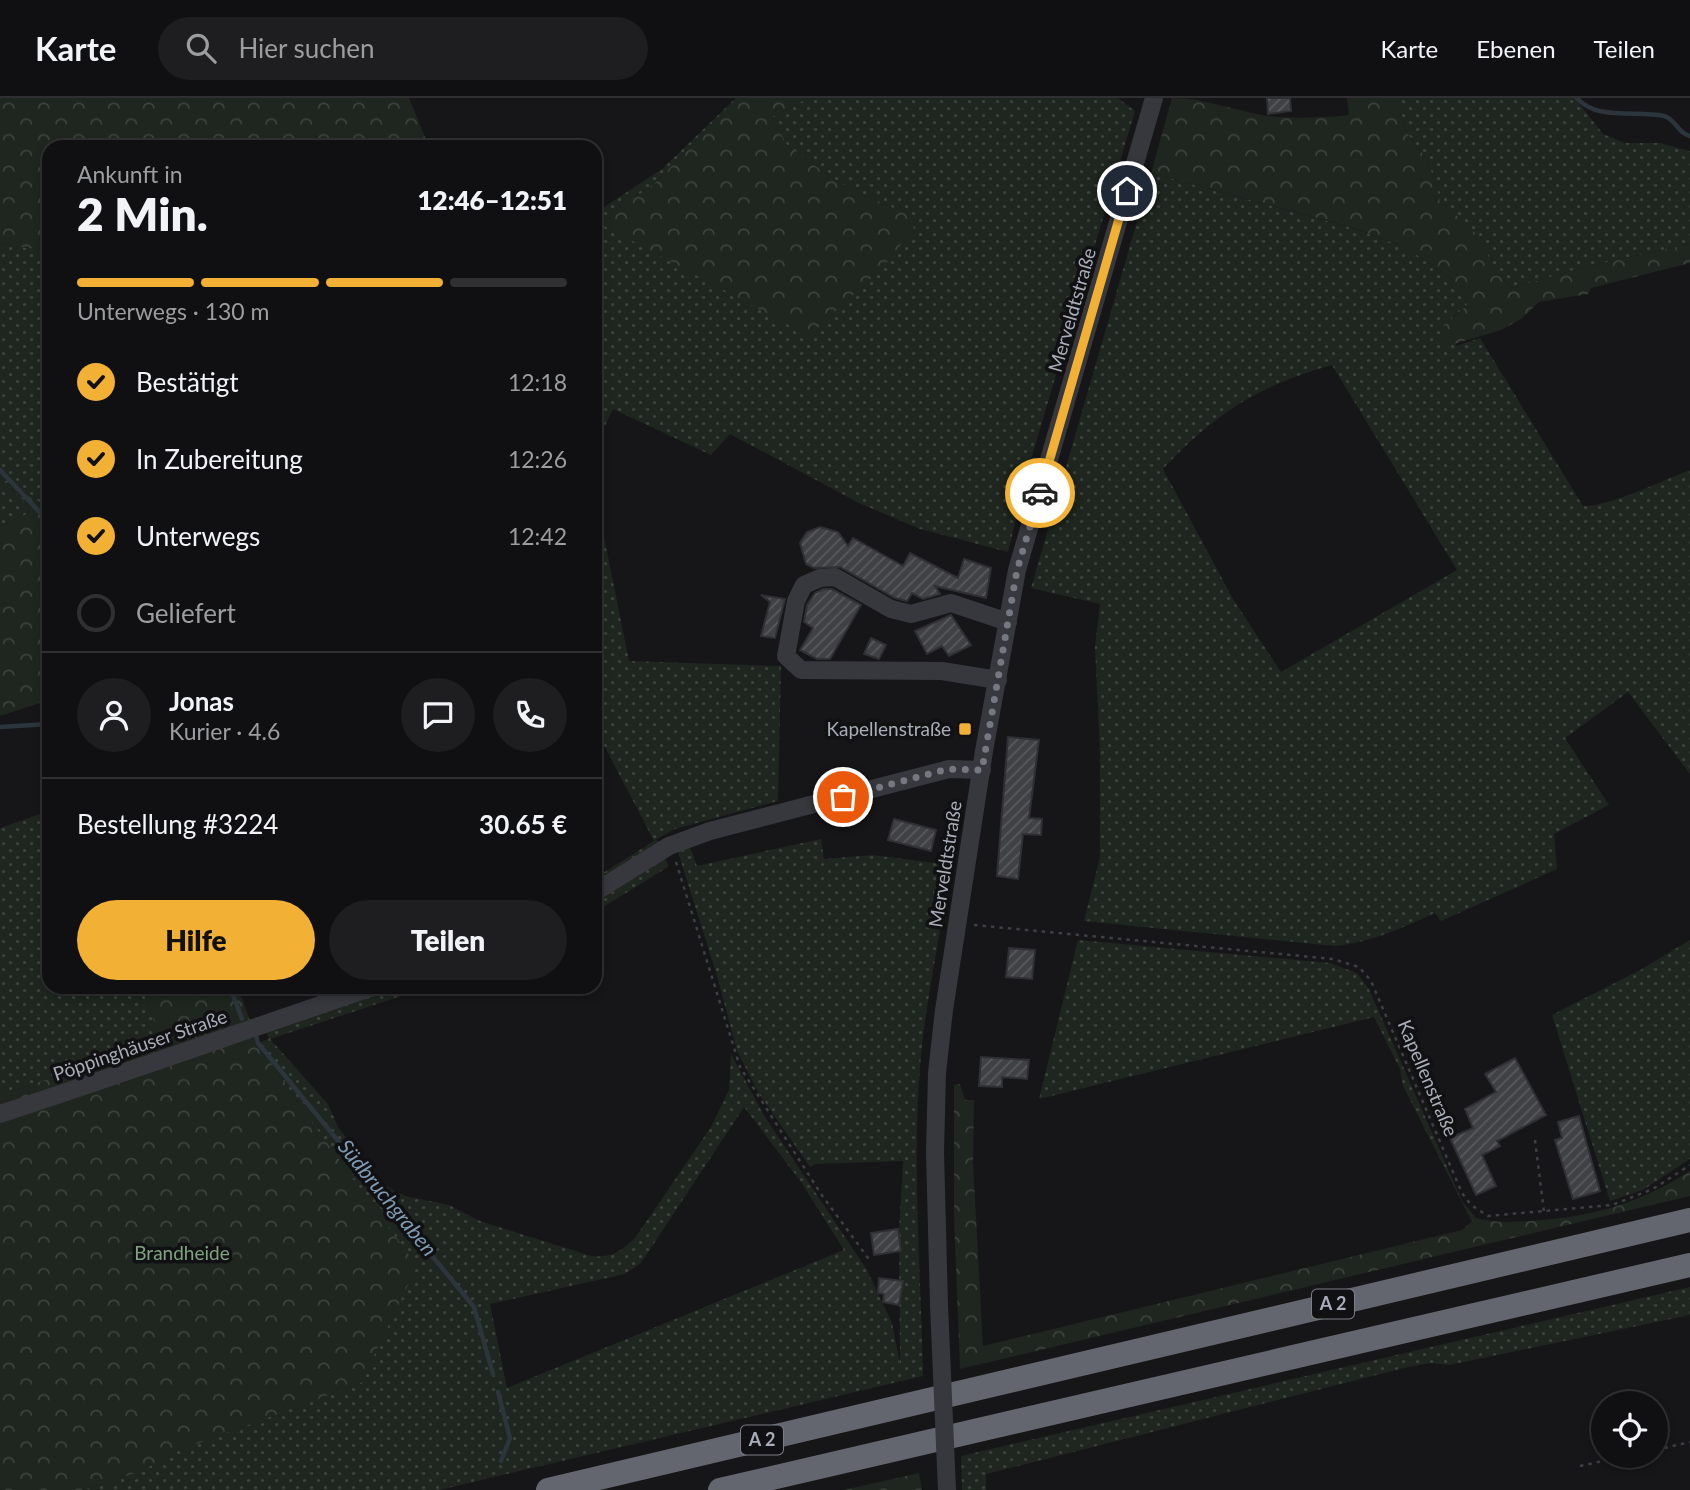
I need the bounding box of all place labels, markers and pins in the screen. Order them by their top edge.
pin [1097,161,1157,221]
place label: Kapellenstraße [826,717,951,740]
marker: Kapellenstraße [957,721,973,737]
pin [813,767,873,827]

